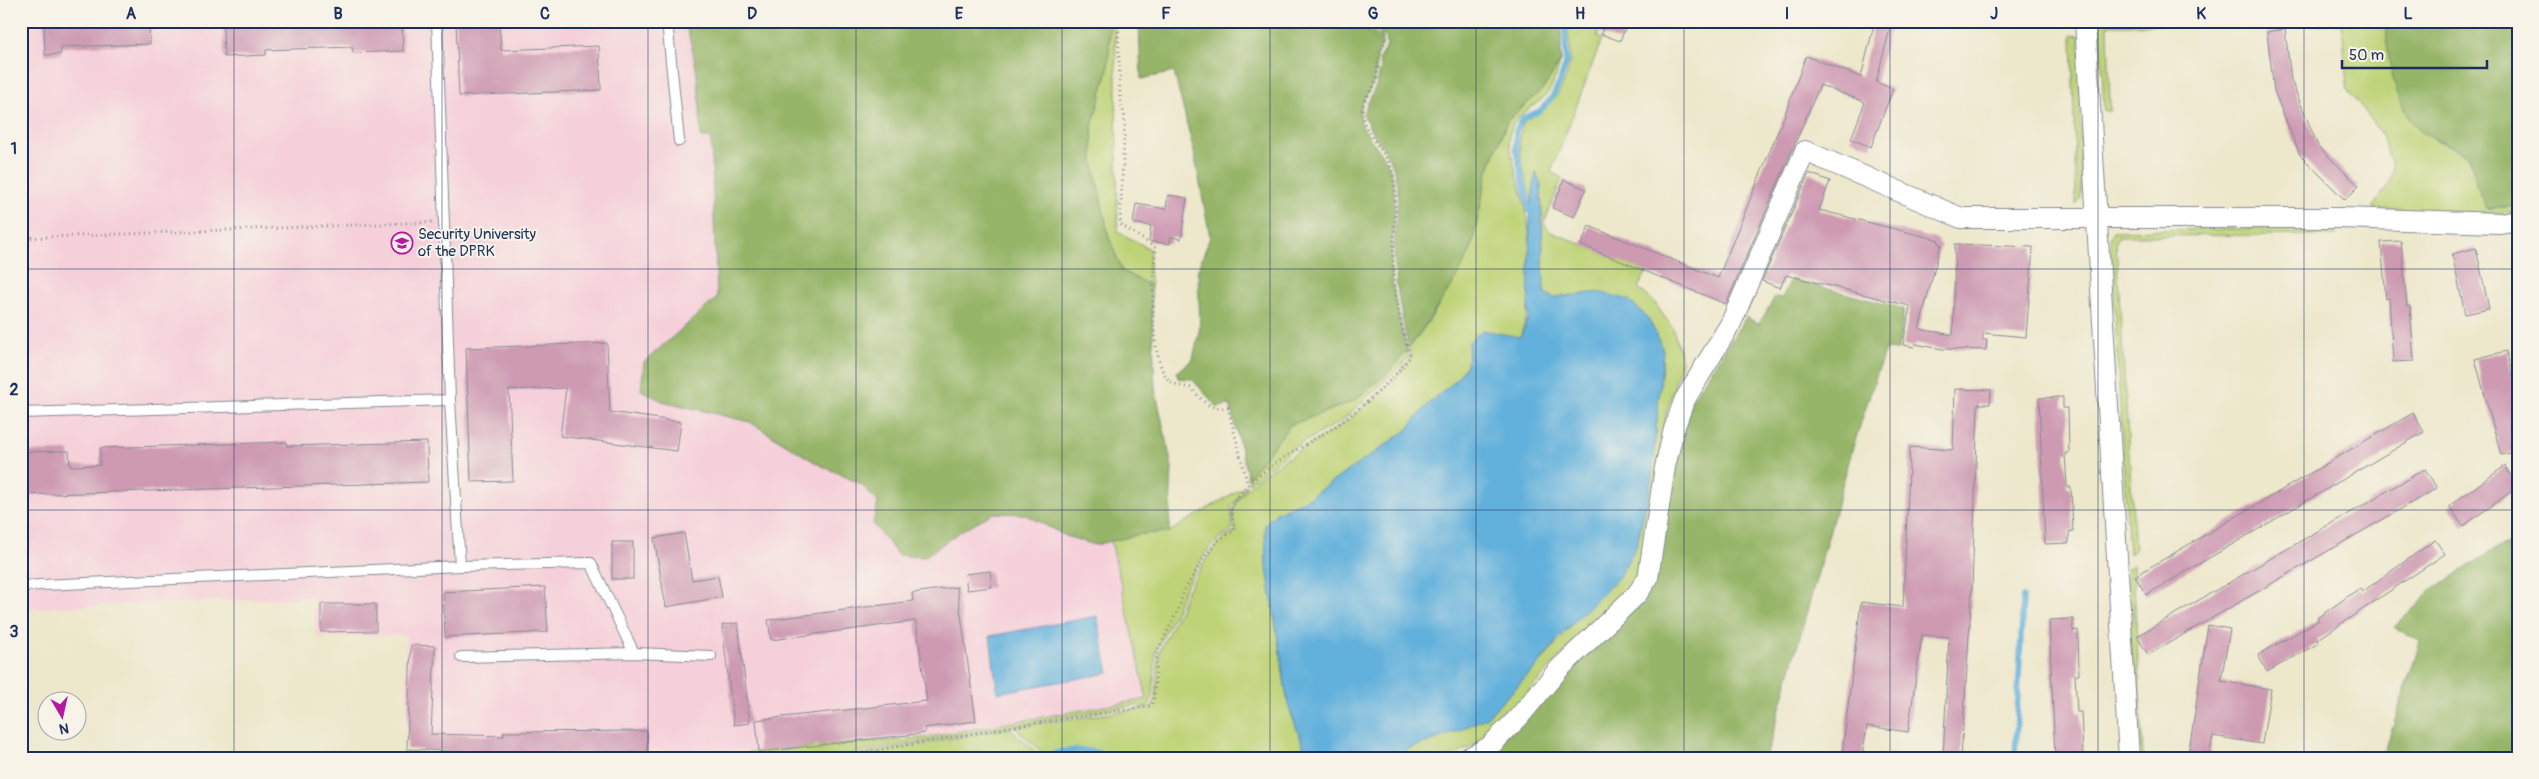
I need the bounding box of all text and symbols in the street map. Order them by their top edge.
text: A [126,4,137,24]
text: B [333,4,343,24]
text: C [540,4,550,24]
text: D [747,4,757,24]
text: E [955,4,964,24]
text: F [1161,4,1171,24]
text: G [1368,4,1379,24]
text: H [1575,4,1585,24]
text: I [1785,4,1789,24]
text: J [1990,4,1998,24]
text: K [2196,4,2206,24]
text: L [2403,4,2413,24]
scale bar [2342,38,2486,70]
text: 50 m [2349,46,2384,65]
text: 1 [11,139,17,159]
place label: Security University of the DPRK [418,225,536,261]
school or university icon: Security University of the DPRK [390,231,414,255]
text: 2 [10,380,19,400]
text: 3 [10,622,19,642]
north arrow [38,692,88,742]
text: N [58,719,70,737]

